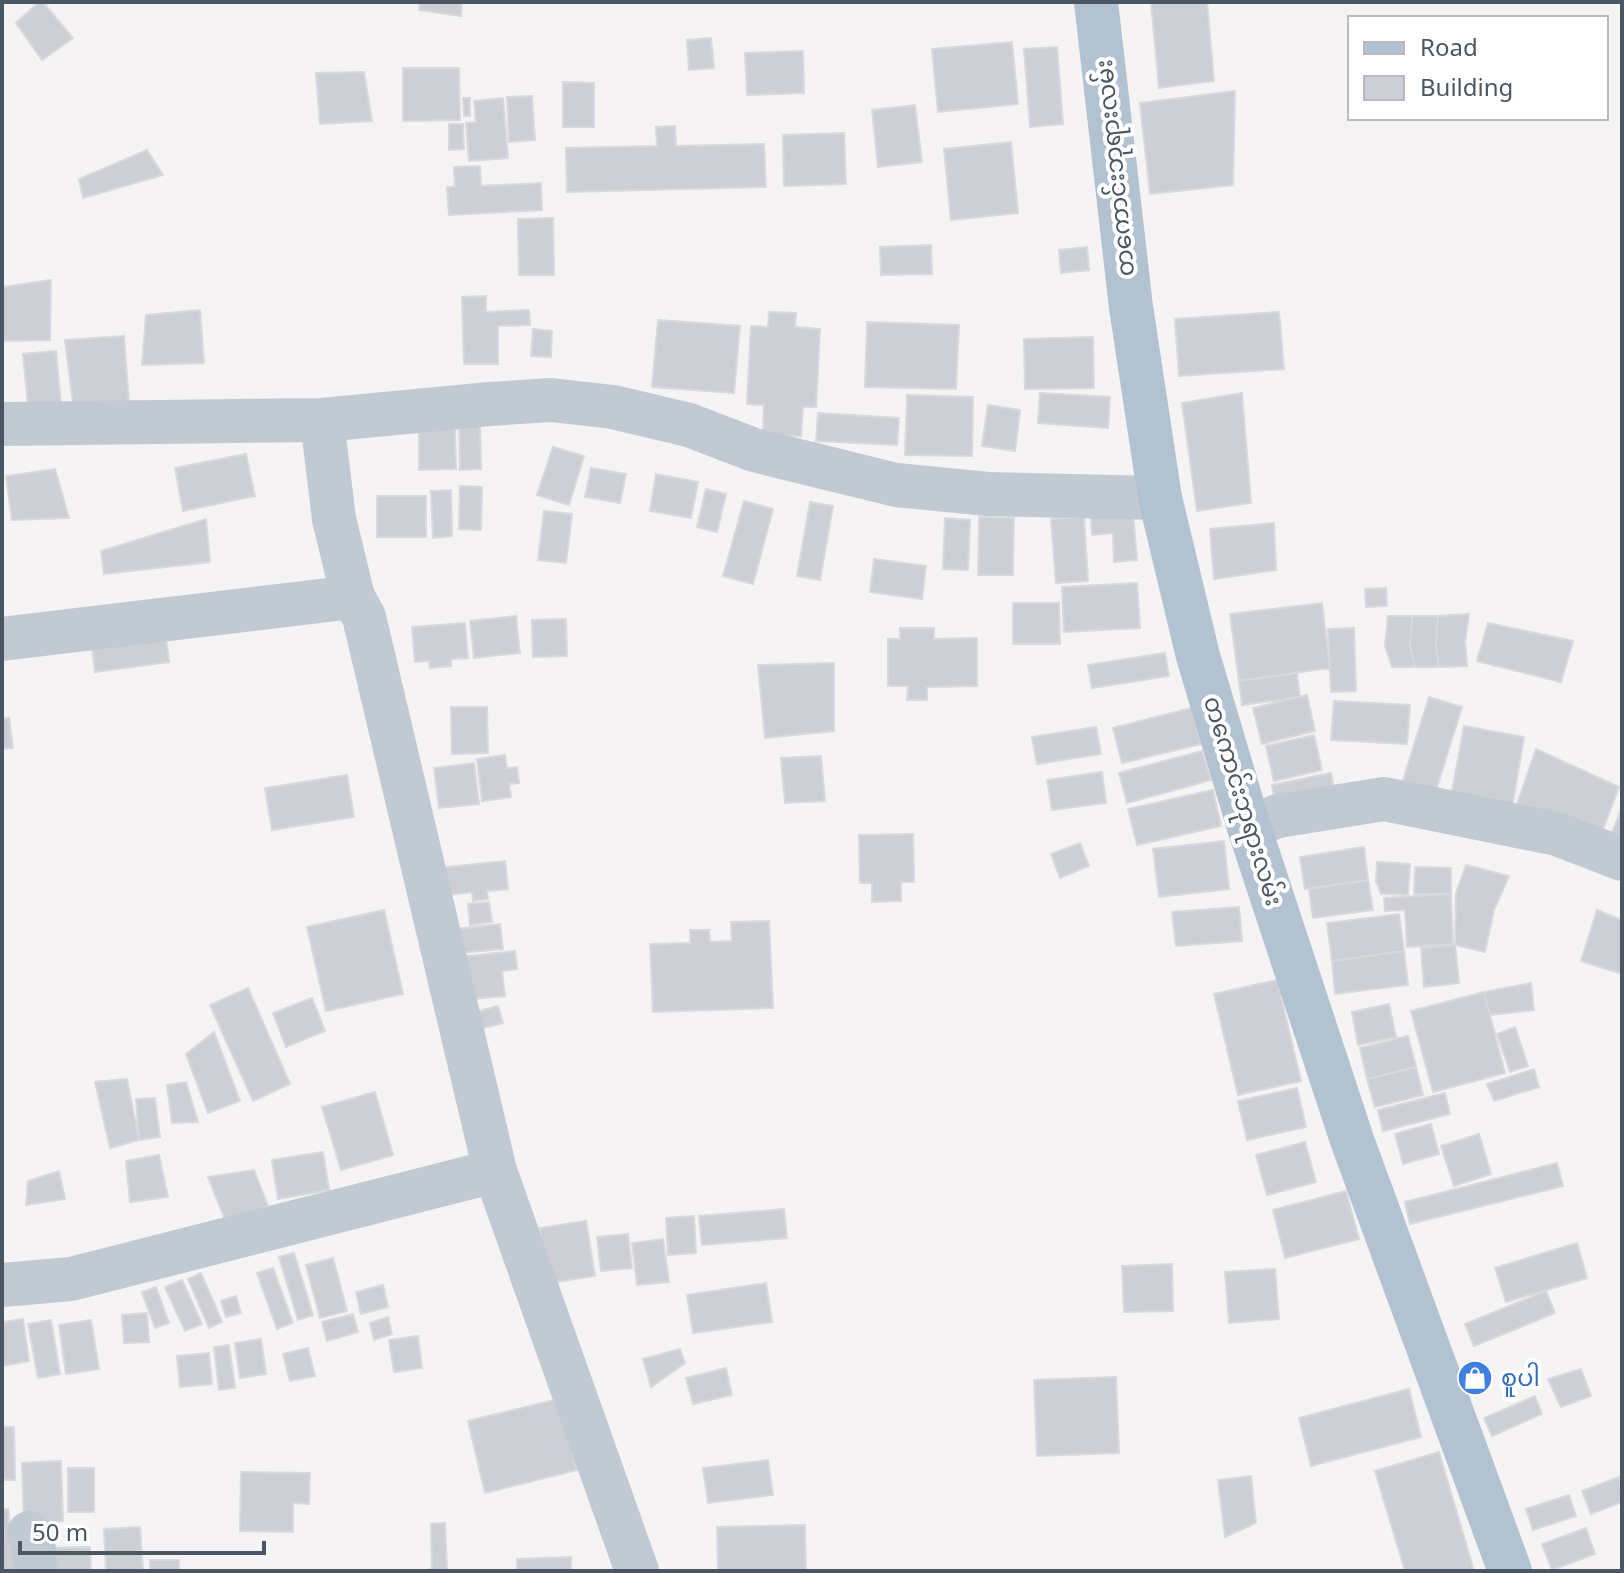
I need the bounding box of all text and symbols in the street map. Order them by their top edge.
legend [1348,16,1608,120]
text: Road [1420,30,1478,63]
street label: တကောင်းဘုရားလမ်း [1086,58,1145,278]
text: Building [1420,70,1513,103]
street label: တကောင်းဘုရားလမ်း [1193,692,1292,911]
shop icon: စူပါ [1456,1359,1494,1397]
place label: စူပါ [1501,1360,1540,1397]
scale bar [20,1505,264,1555]
text: 50 m [32,1515,88,1548]

